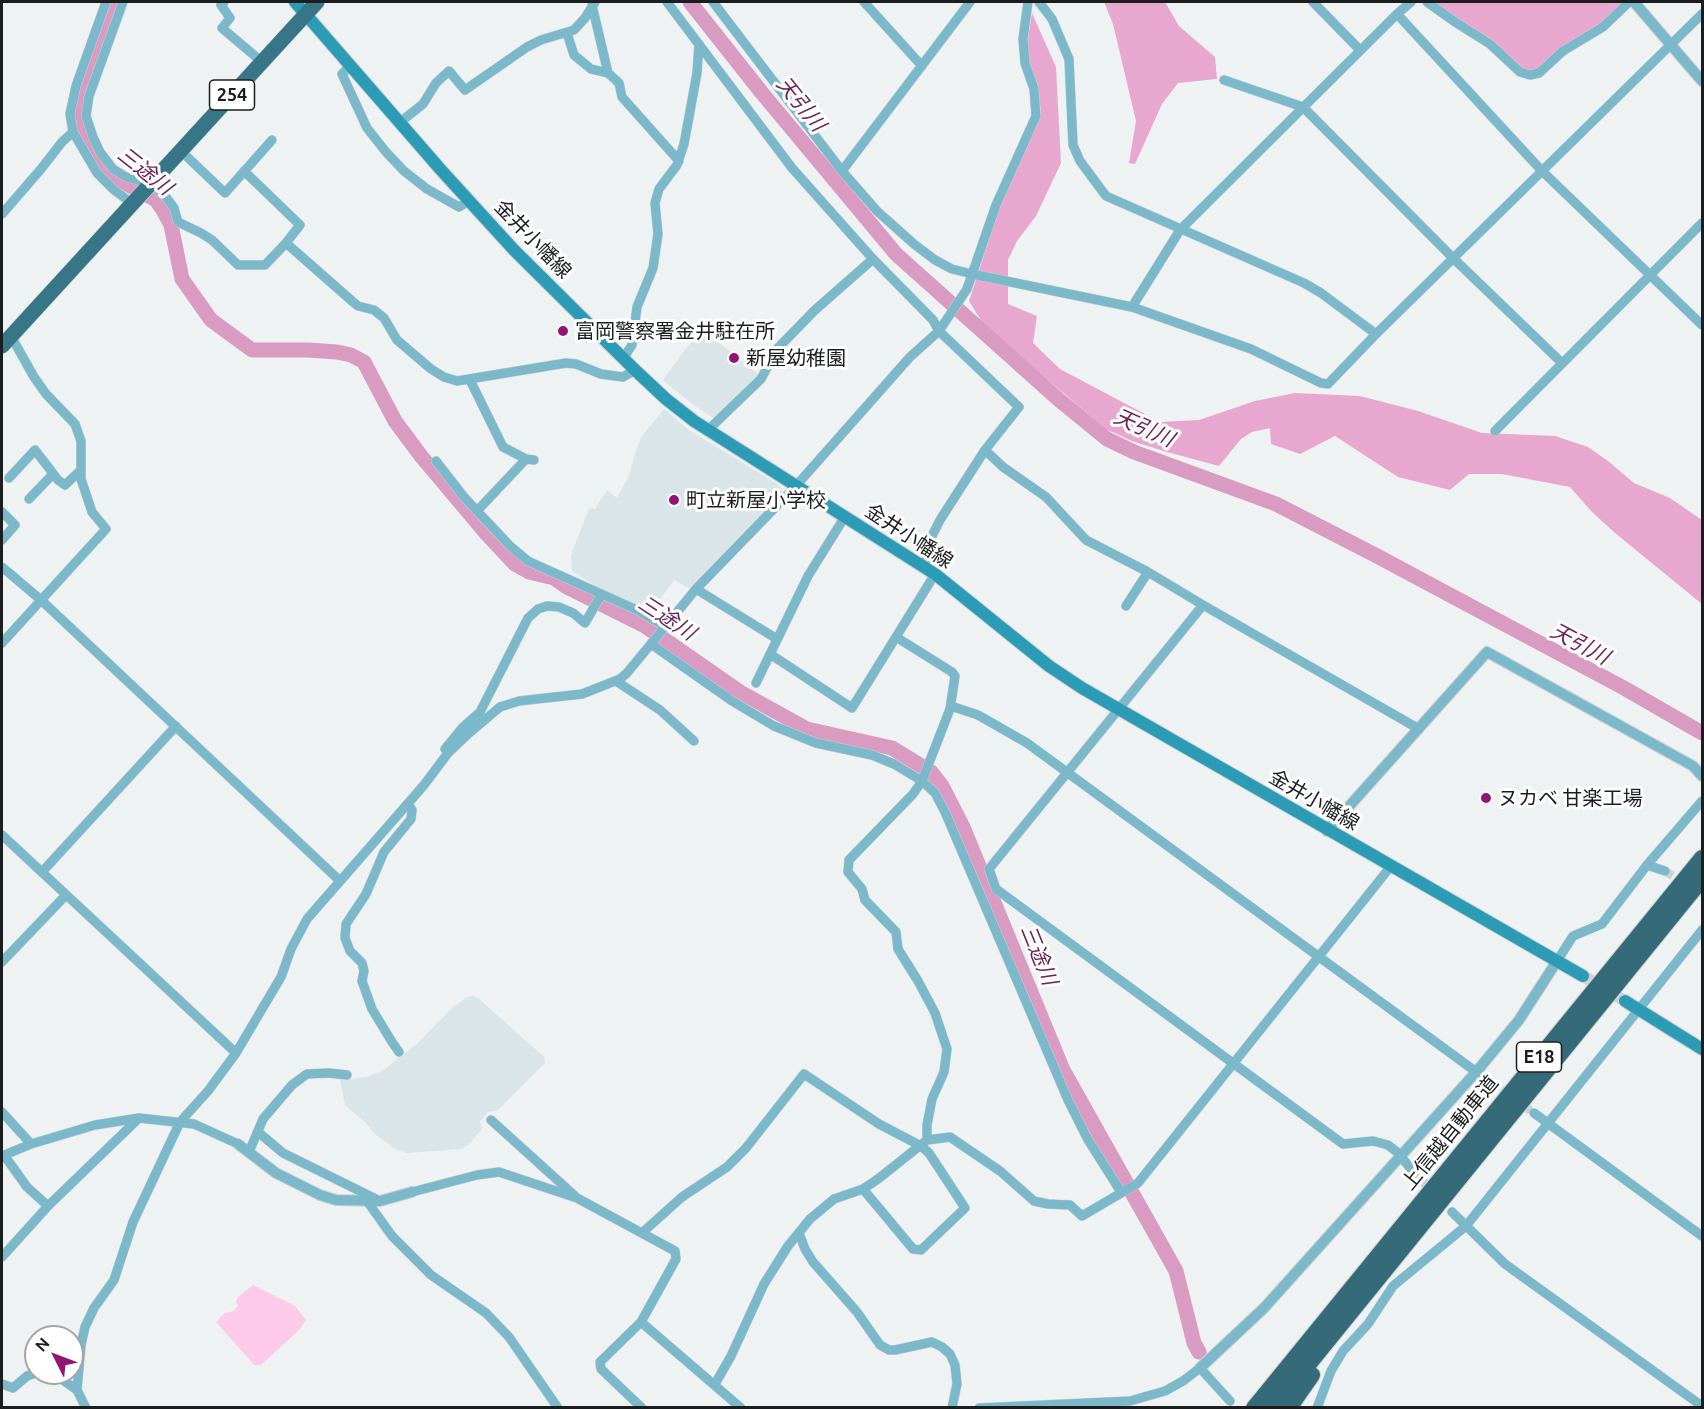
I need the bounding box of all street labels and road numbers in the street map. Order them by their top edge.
road number: 254 [210,80,254,110]
street label: 金井小幡線 [490,195,576,283]
street label: 金井小幡線 [861,499,957,573]
street label: 金井小幡線 [1265,765,1363,835]
road number: E18 [1516,1042,1562,1072]
street label: 上信越自動車道 [1397,1071,1503,1195]

